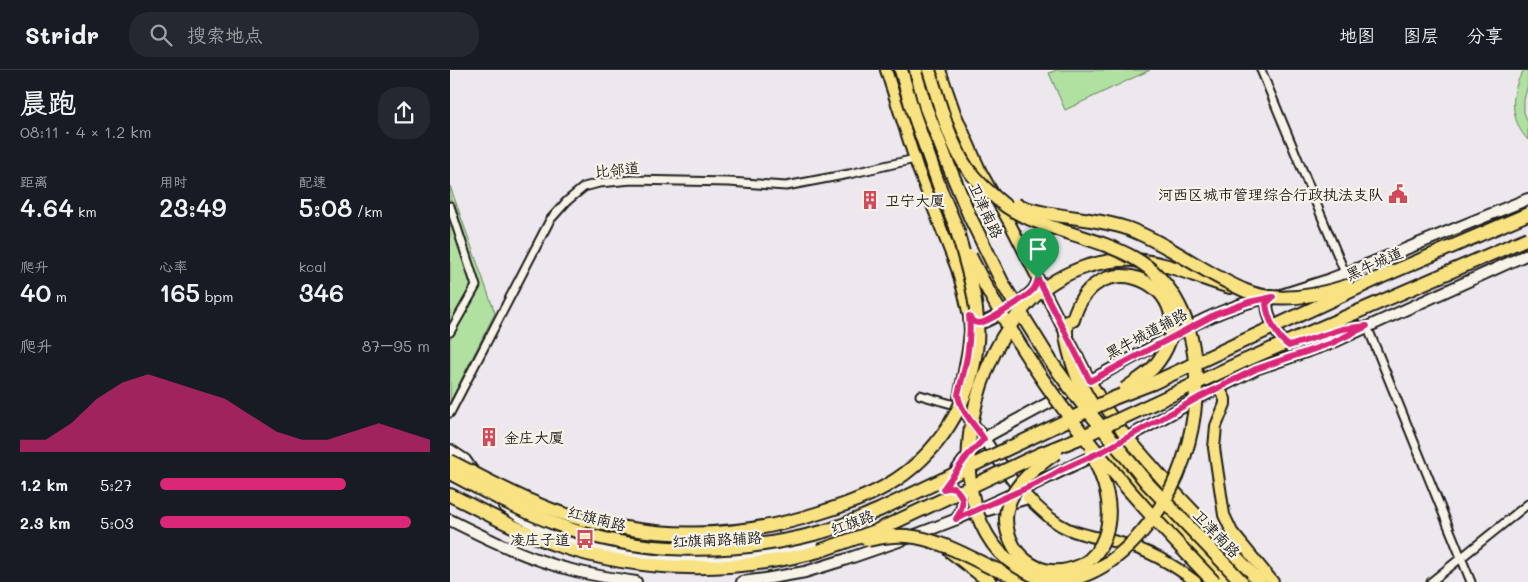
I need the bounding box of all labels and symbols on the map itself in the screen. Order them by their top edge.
street label: 比邻道 [594,157,640,181]
street label: 卫津南路 [964,179,1008,241]
public building icon: 河西区城市管理综合行政执法支队 [1387,183,1409,205]
place label: 河西区城市管理综合行政执法支队 [1158,184,1383,204]
building icon: 卫宁大厦 [859,189,881,211]
place label: 卫宁大厦 [885,190,945,210]
pin [1017,228,1059,279]
street label: 黑牛城道 [1343,242,1405,284]
street label: 黑牛城道辅路 [1102,303,1190,363]
building icon: 金庄大厦 [478,426,500,448]
place label: 金庄大厦 [504,427,564,447]
street label: 红旗南路 [565,501,629,535]
street label: 卫津南路 [1189,504,1245,562]
street label: 红旗路 [827,505,877,539]
street label: 红旗南路辅路 [672,527,762,551]
bus stop icon: 凌庄子道 [574,528,596,550]
place label: 凌庄子道 [510,529,570,549]

